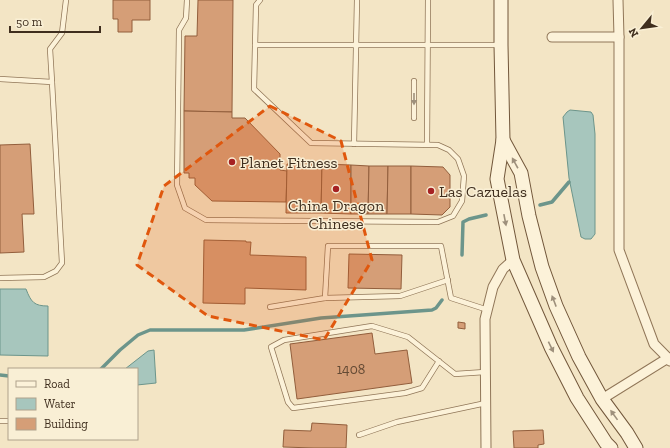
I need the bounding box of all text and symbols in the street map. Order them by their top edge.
scale bar [10,8,100,34]
north arrow [622,8,662,48]
text: 50 m [16,15,43,29]
text: N [626,25,641,39]
one-way arrow [411,93,417,106]
place label: Planet Fitness [240,153,337,172]
marker: Planet Fitness [227,157,237,167]
one-way arrow [512,157,519,169]
place label: Las Cazuelas [439,182,527,201]
marker: China Dragon Chinese [331,184,341,194]
marker: Las Cazuelas [426,186,436,196]
place label: China Dragon Chinese [288,196,385,233]
one-way arrow [503,213,509,226]
one-way arrow [551,294,557,306]
one-way arrow [548,341,554,353]
house number: 1408 [337,361,365,378]
legend [8,368,138,440]
text: Road [44,377,70,391]
text: Water [44,397,76,411]
one-way arrow [610,410,619,421]
text: Building [44,417,88,431]

